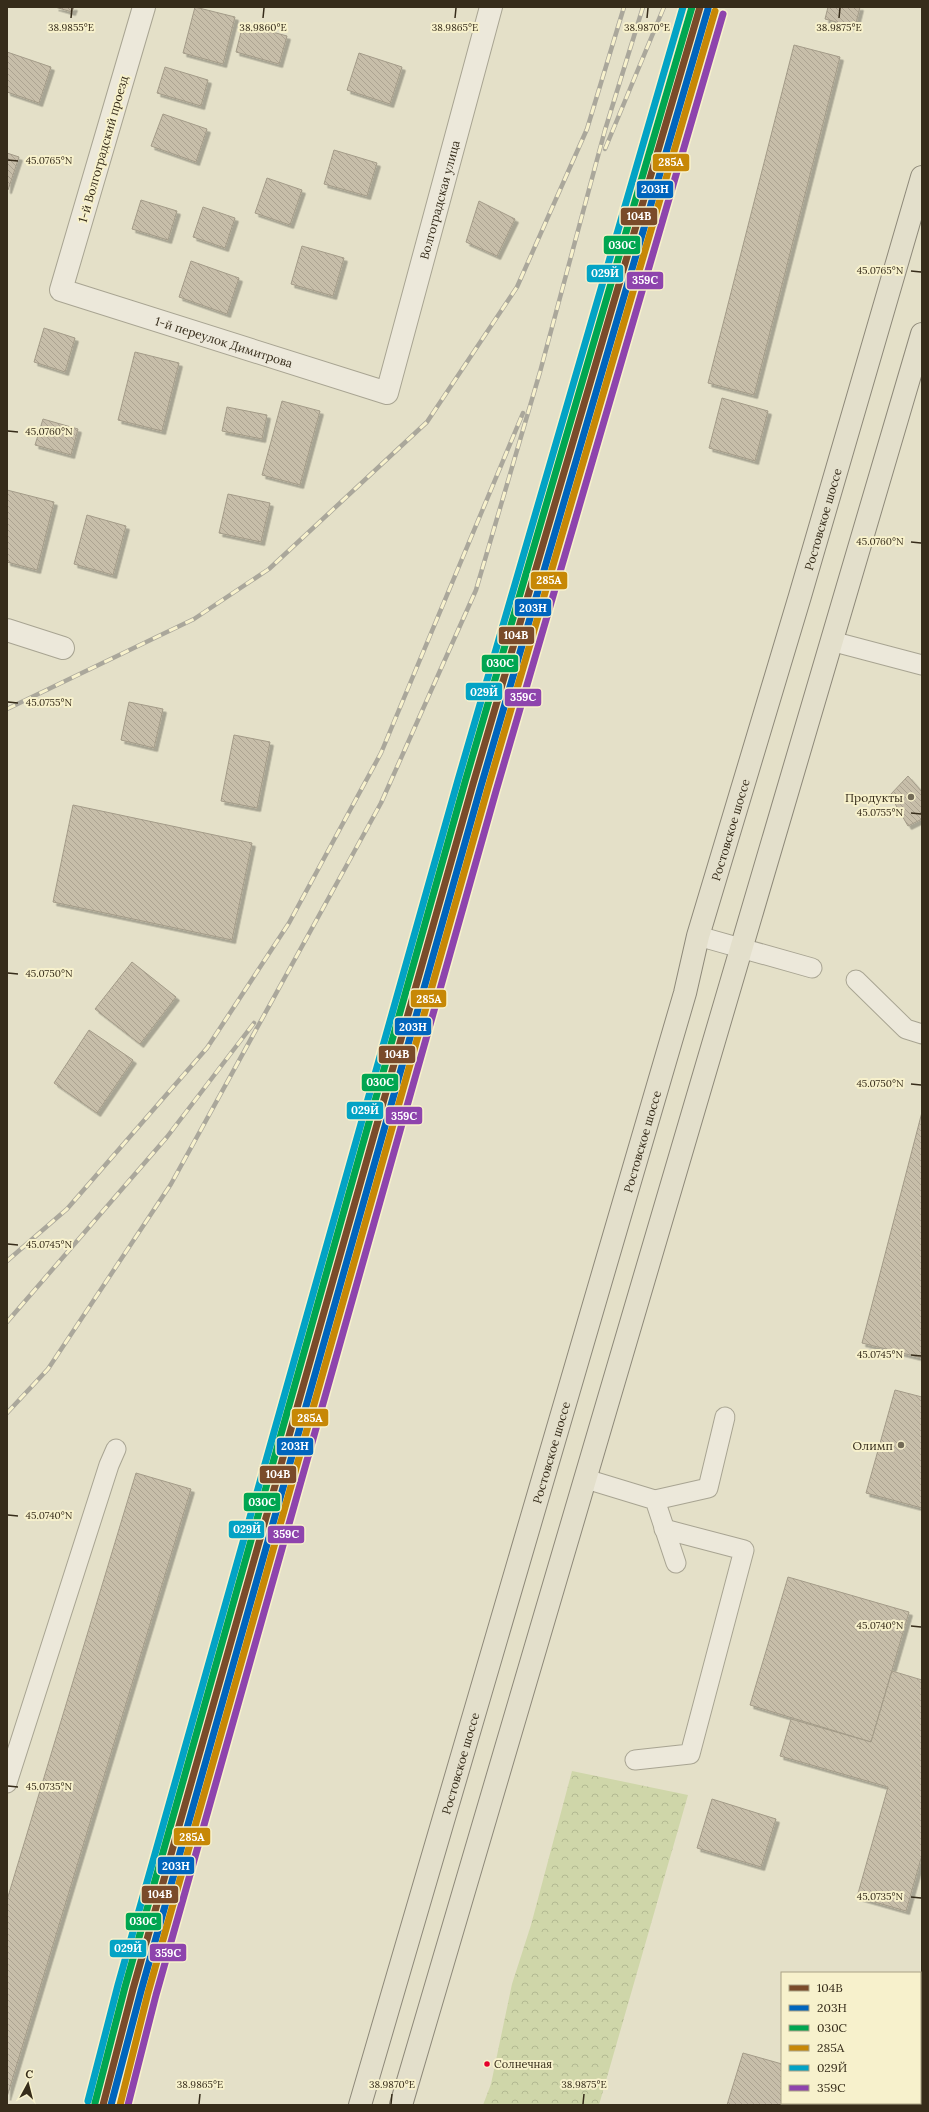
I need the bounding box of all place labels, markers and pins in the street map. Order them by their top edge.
place label: Продукты [845,790,903,805]
marker: Продукты [906,792,916,802]
place label: Олимп [853,1438,893,1453]
marker: Олимп [896,1440,906,1450]
place label: Солнечная [494,2057,552,2071]
marker: Солнечная [482,2059,492,2069]

